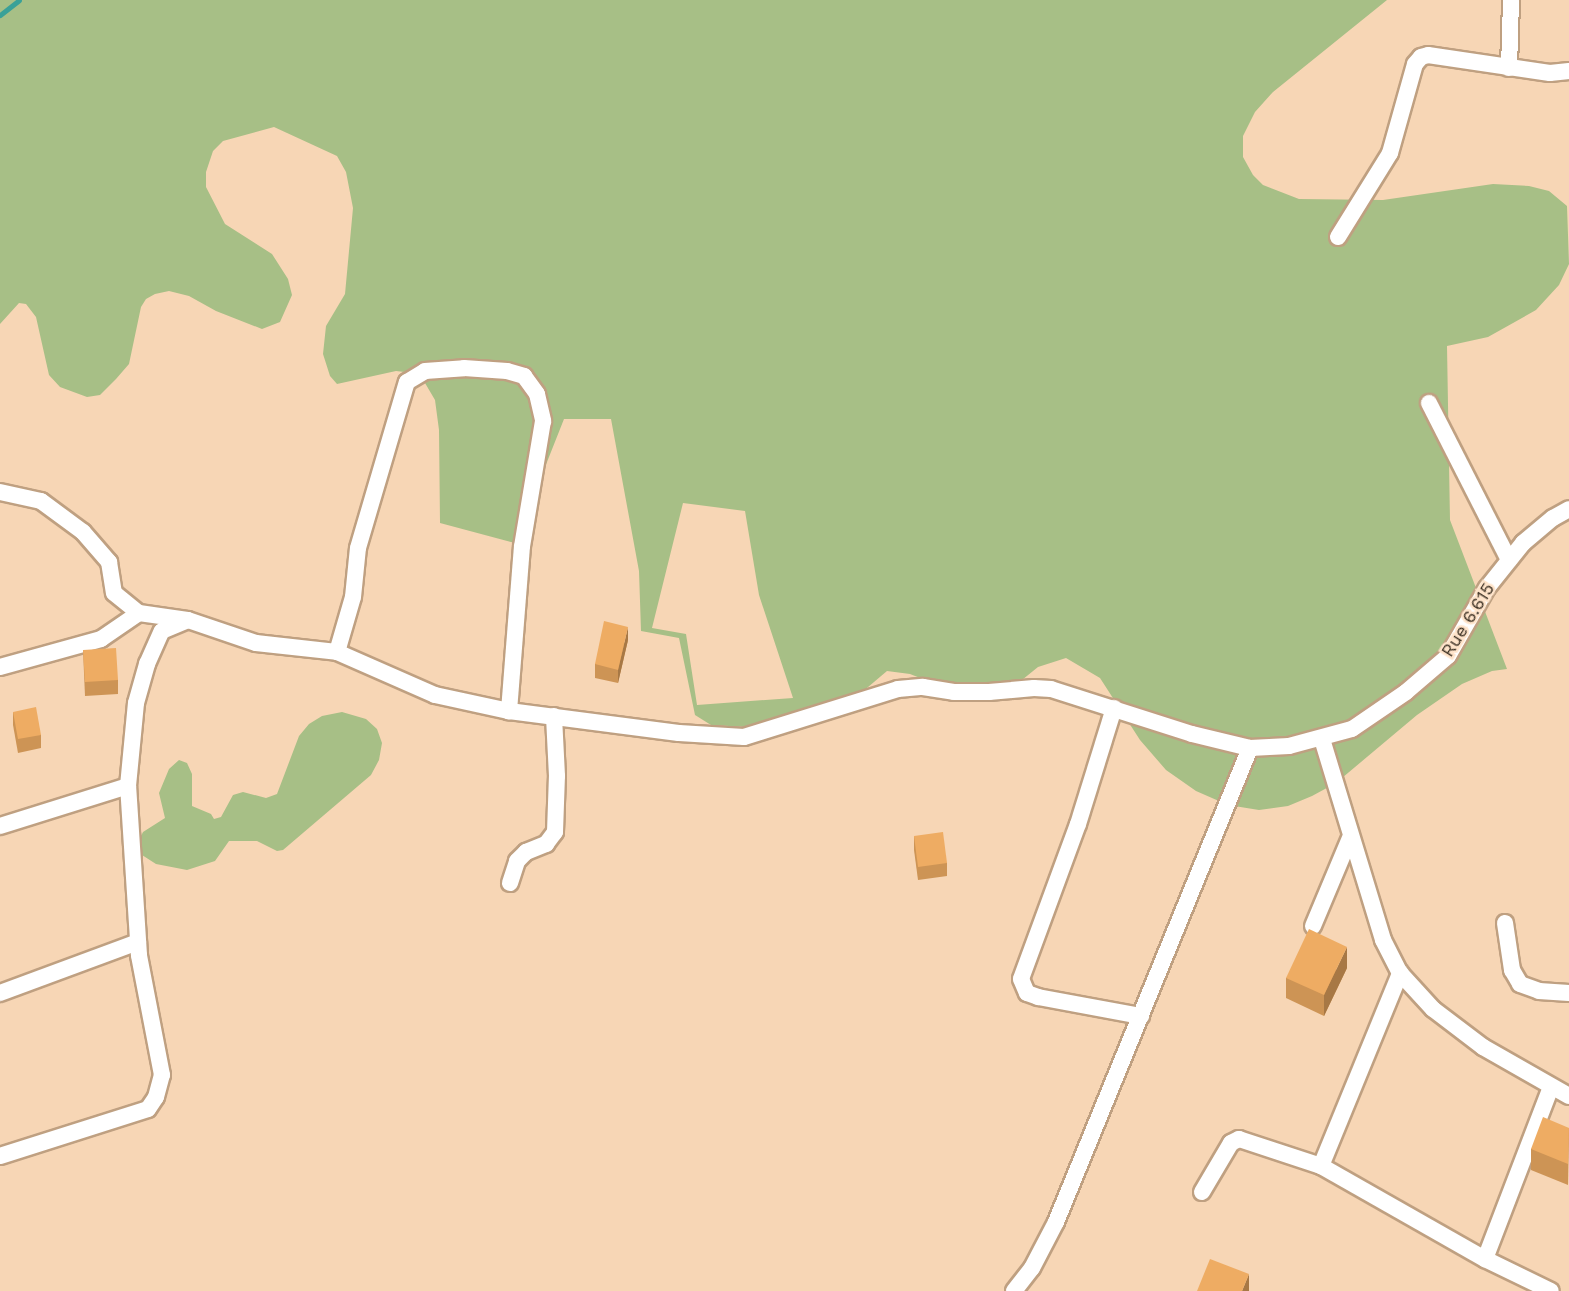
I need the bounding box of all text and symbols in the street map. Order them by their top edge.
street label: Rue 6.615 [1437,579,1499,661]

